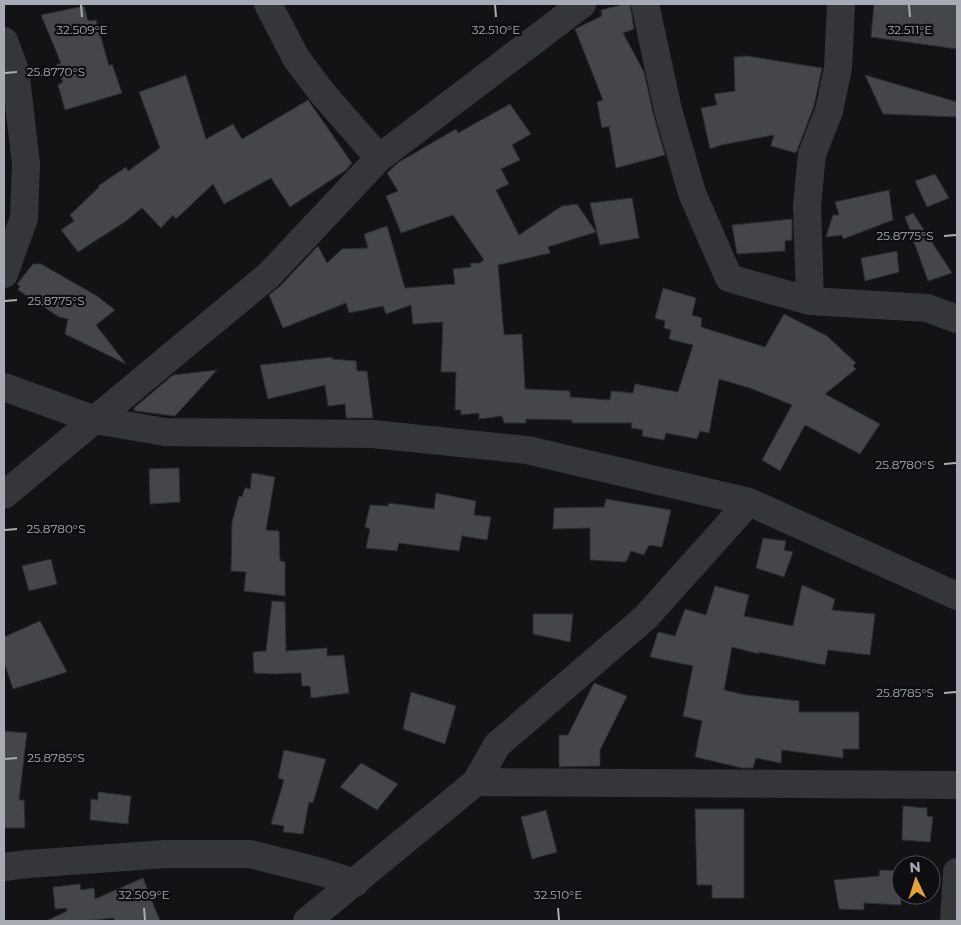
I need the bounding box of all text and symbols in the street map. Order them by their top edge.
text: 32.509°E [56,22,108,37]
text: 32.510°E [472,22,520,37]
text: 32.511°E [888,22,932,37]
text: 25.8770°S [27,64,85,79]
text: 25.8775°S [876,228,934,243]
text: 25.8775°S [27,293,85,308]
text: 25.8780°S [875,457,935,472]
text: 25.8780°S [26,521,86,536]
text: 25.8785°S [876,685,934,700]
text: 25.8785°S [27,750,85,765]
north arrow [891,855,941,905]
text: N [909,858,921,876]
text: 32.509°E [118,887,170,902]
text: 32.510°E [534,887,582,902]

